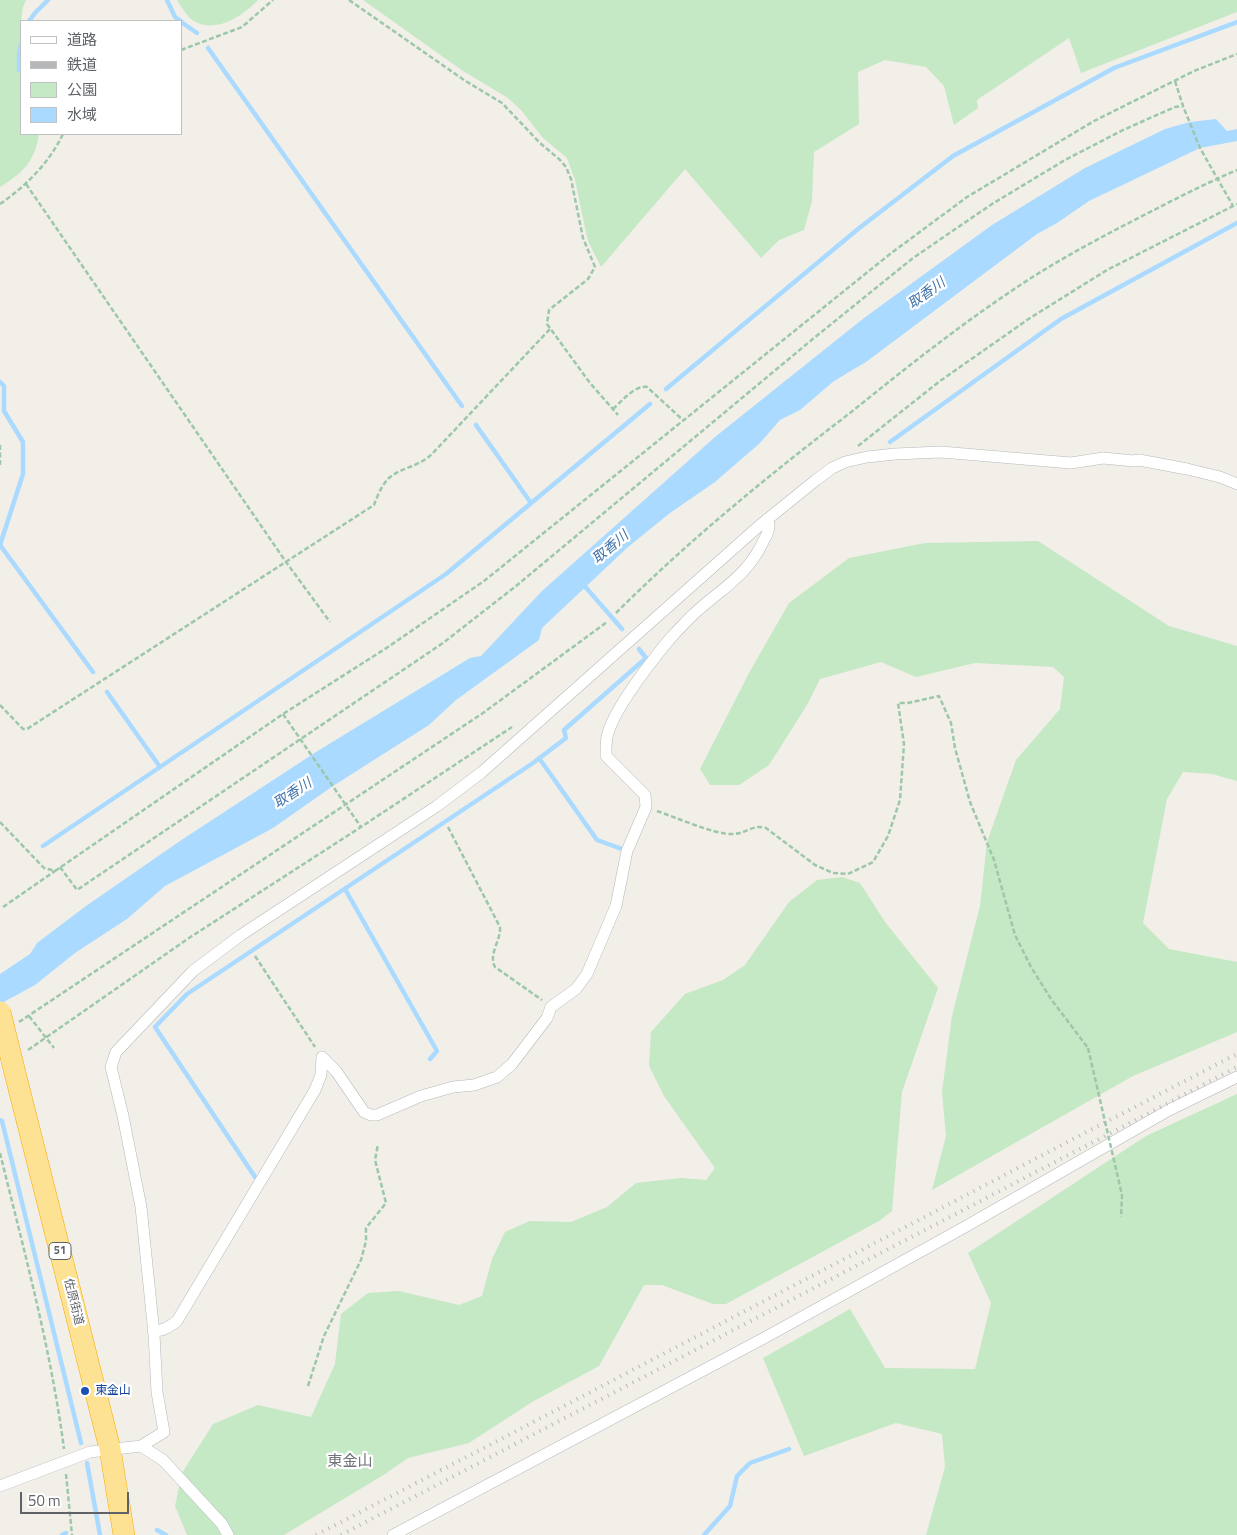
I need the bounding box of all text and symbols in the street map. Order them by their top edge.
legend [20,20,182,135]
text: 道路 [67,28,97,51]
text: 鉄道 [67,53,97,76]
text: 公園 [67,78,97,101]
text: 水域 [67,103,97,126]
water label: 取香川 [905,275,949,313]
water label: 取香川 [590,528,632,568]
water label: 取香川 [271,776,315,812]
road number: 51 [49,1242,71,1260]
street label: 佐原街道 [60,1277,86,1327]
place label: 東金山 [95,1384,131,1398]
marker: 東金山 [79,1385,91,1397]
district label: 東金山 [328,1453,372,1471]
scale bar [22,1482,131,1514]
text: 50 m [28,1489,61,1512]

